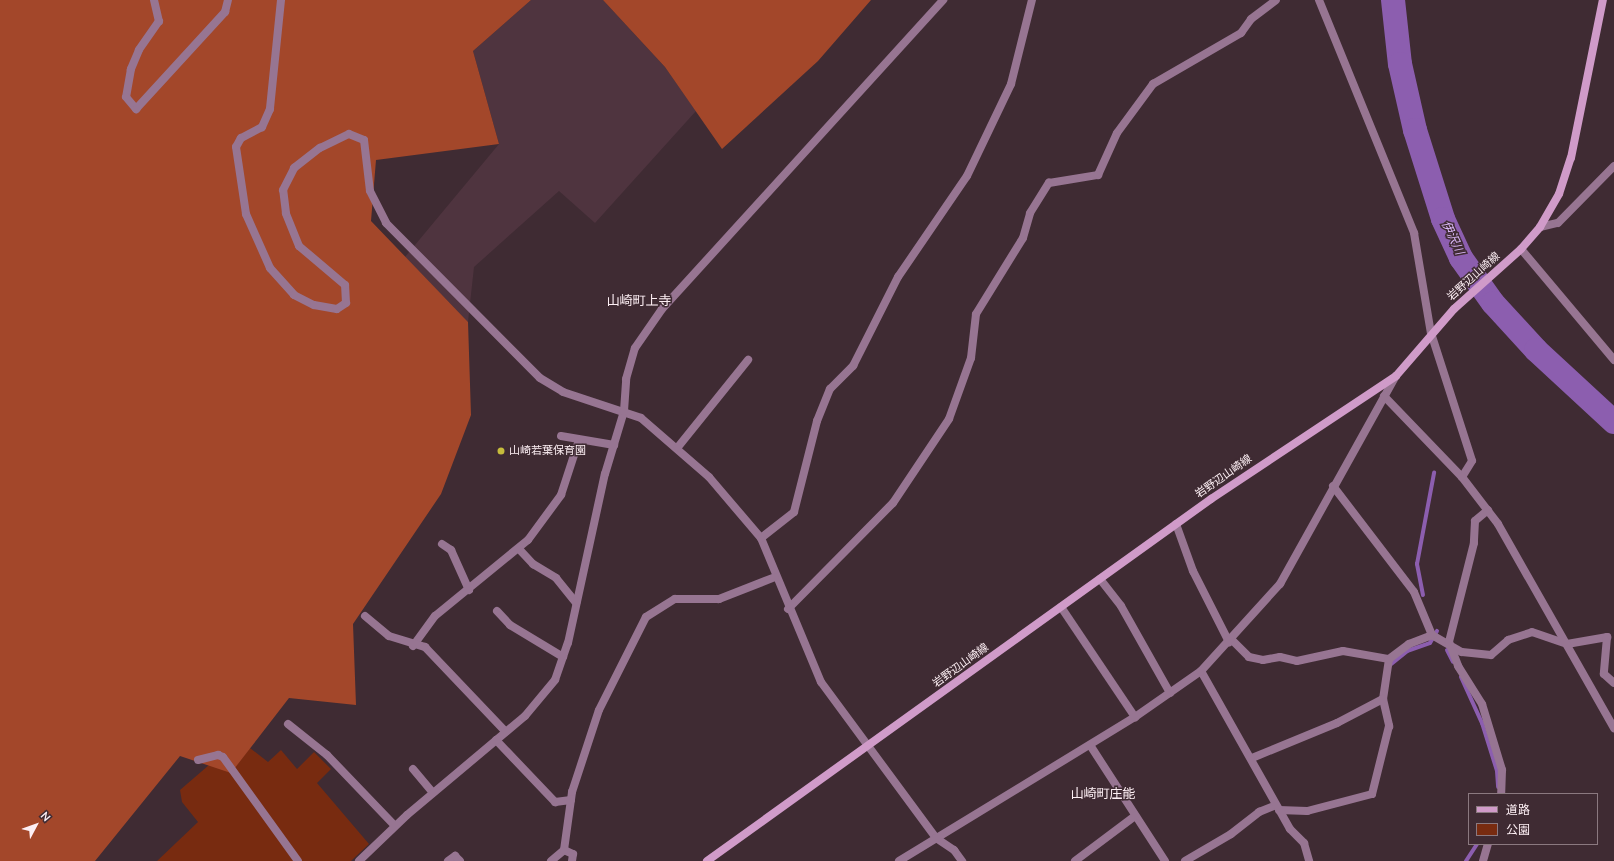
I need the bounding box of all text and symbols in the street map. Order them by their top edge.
water label: 伊沢川 [1438,219,1466,257]
street label: 岩野辺山崎線 [1445,250,1503,304]
district label: 山崎町上寺 [607,293,671,309]
place label: 山崎若葉保育園 [509,444,586,458]
marker: 山崎若葉保育園 [496,446,506,456]
street label: 岩野辺山崎線 [1193,453,1255,501]
street label: 岩野辺山崎線 [930,641,992,691]
district label: 山崎町庄能 [1071,786,1135,802]
legend [1468,793,1598,845]
text: 道路 [1506,802,1530,818]
north arrow [16,805,56,845]
text: N [37,809,54,825]
text: 公園 [1506,822,1530,838]

